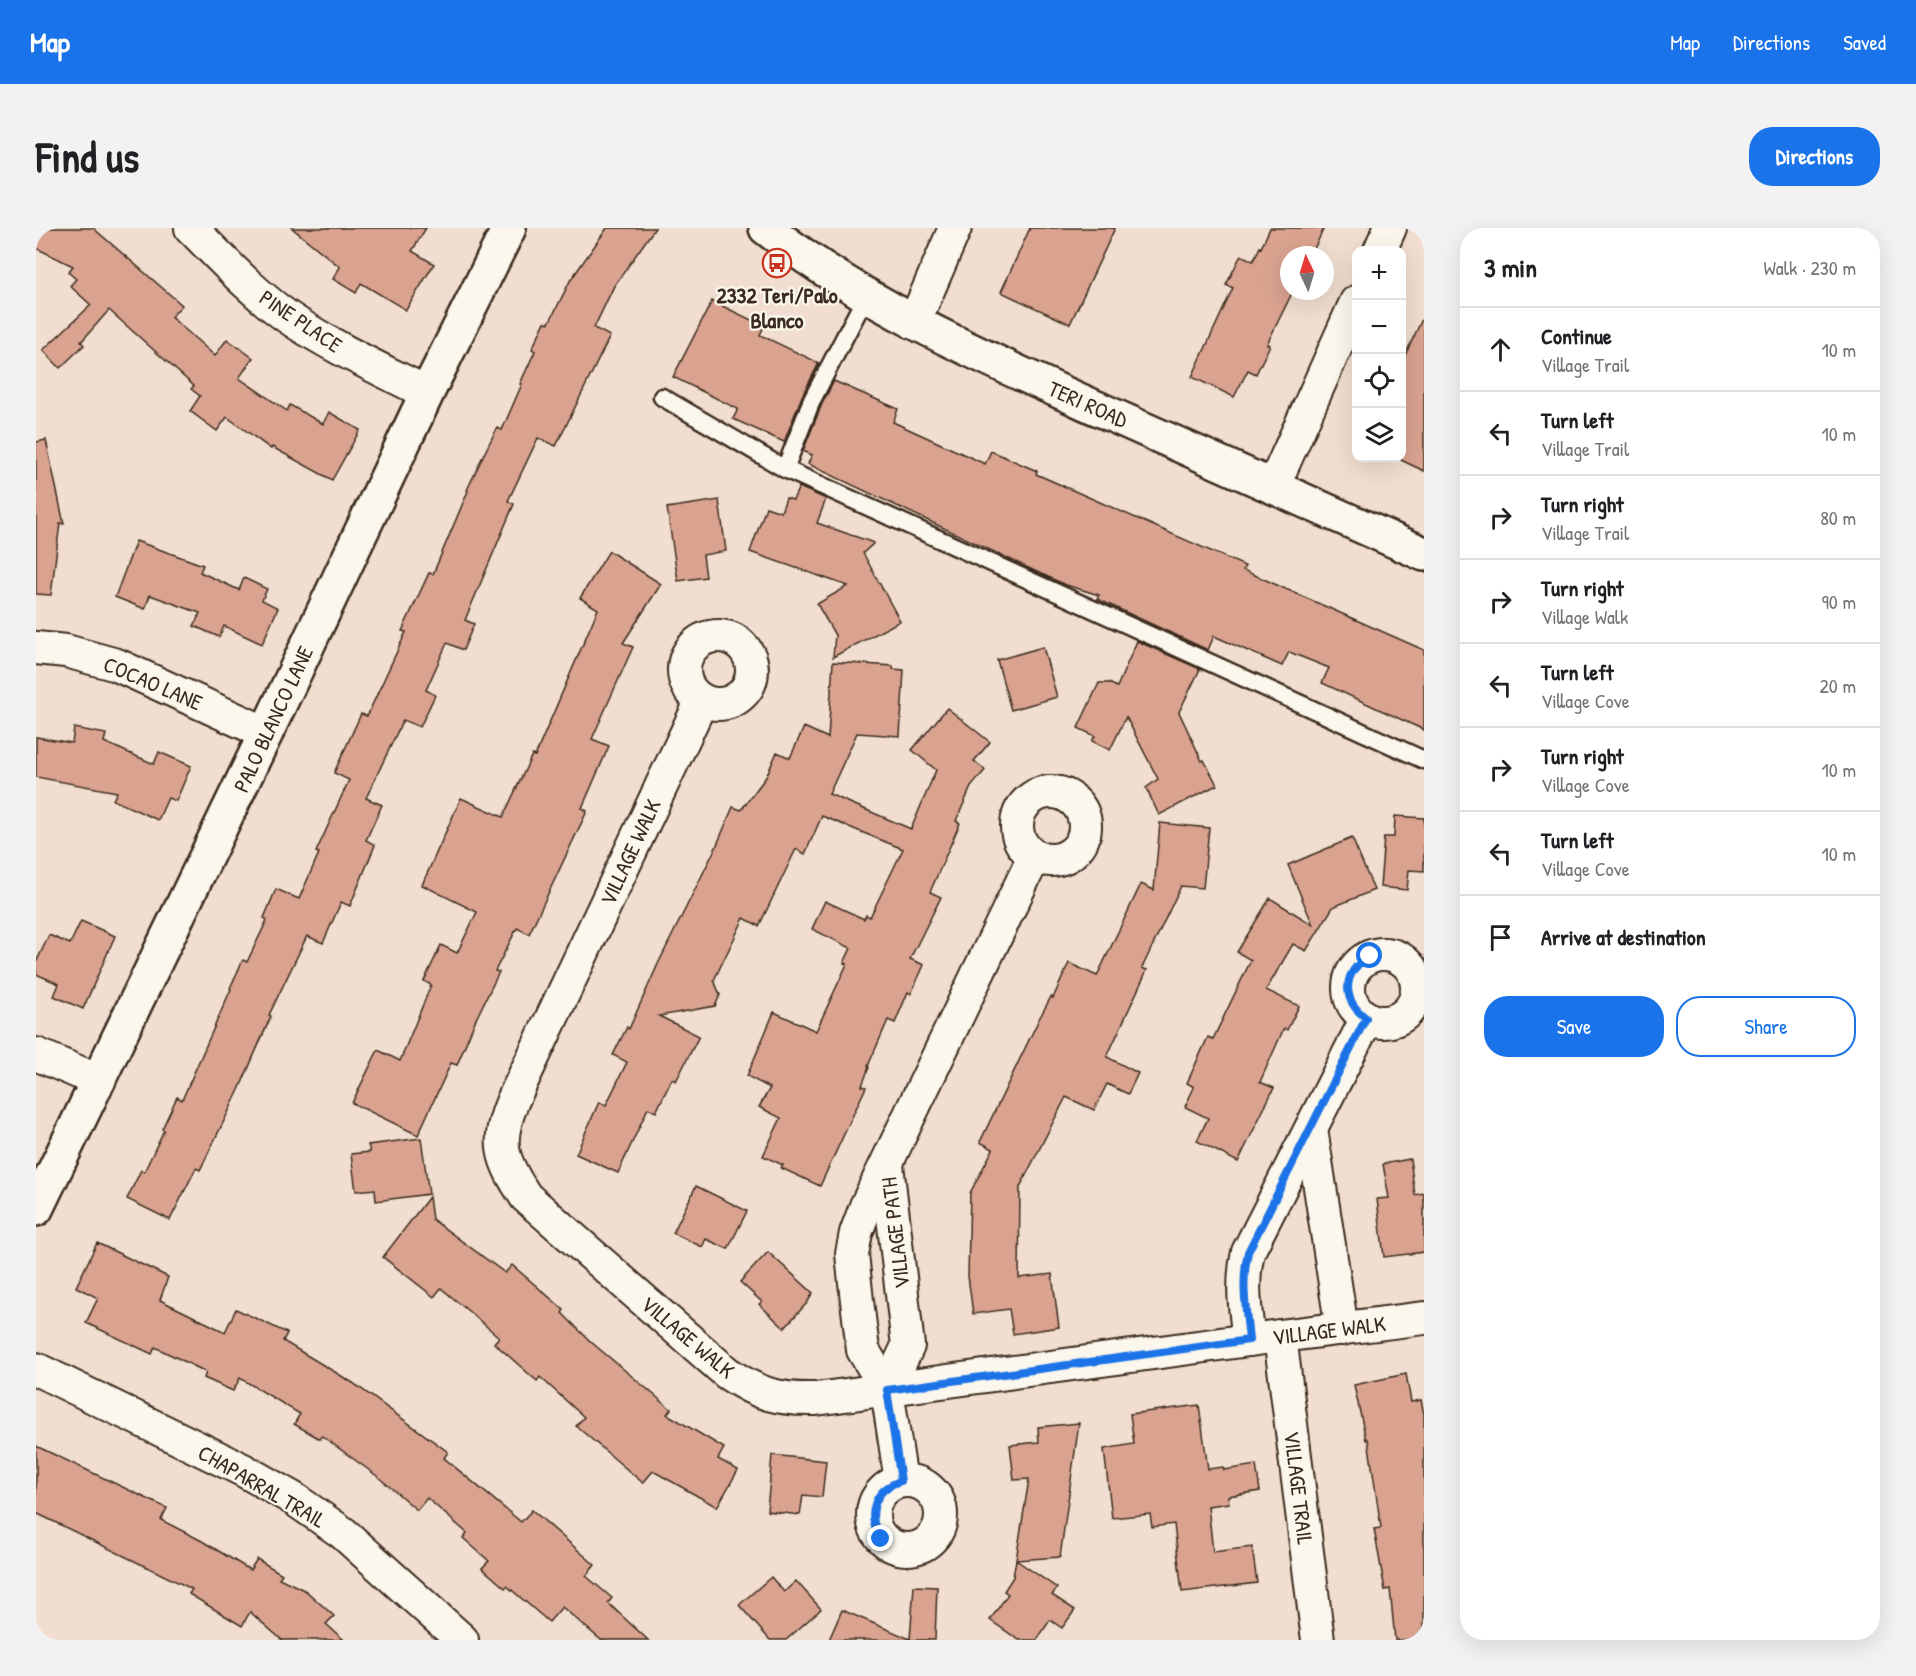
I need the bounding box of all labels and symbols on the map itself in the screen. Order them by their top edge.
north arrow [1280,246,1334,300]
bus stop icon: 2332 Teri/Palo Blanco [761,247,793,279]
place label: 2332 Teri/Palo Blanco [716,280,838,335]
street label: PINE PLACE [254,282,348,360]
street label: TERI ROAD [1044,373,1133,435]
street label: PALO BLANCO LANE [226,641,320,797]
street label: COCAO LANE [99,649,207,717]
street label: VILLAGE WALK [592,794,668,910]
route start [1356,942,1382,968]
street label: VILLAGE PATH [873,1176,917,1290]
street label: VILLAGE WALK [635,1289,742,1385]
street label: VILLAGE WALK [1271,1308,1388,1352]
street label: VILLAGE TRAIL [1277,1429,1321,1547]
street label: CHAPARRAL TRAIL [193,1437,331,1535]
route end [867,1525,893,1551]

